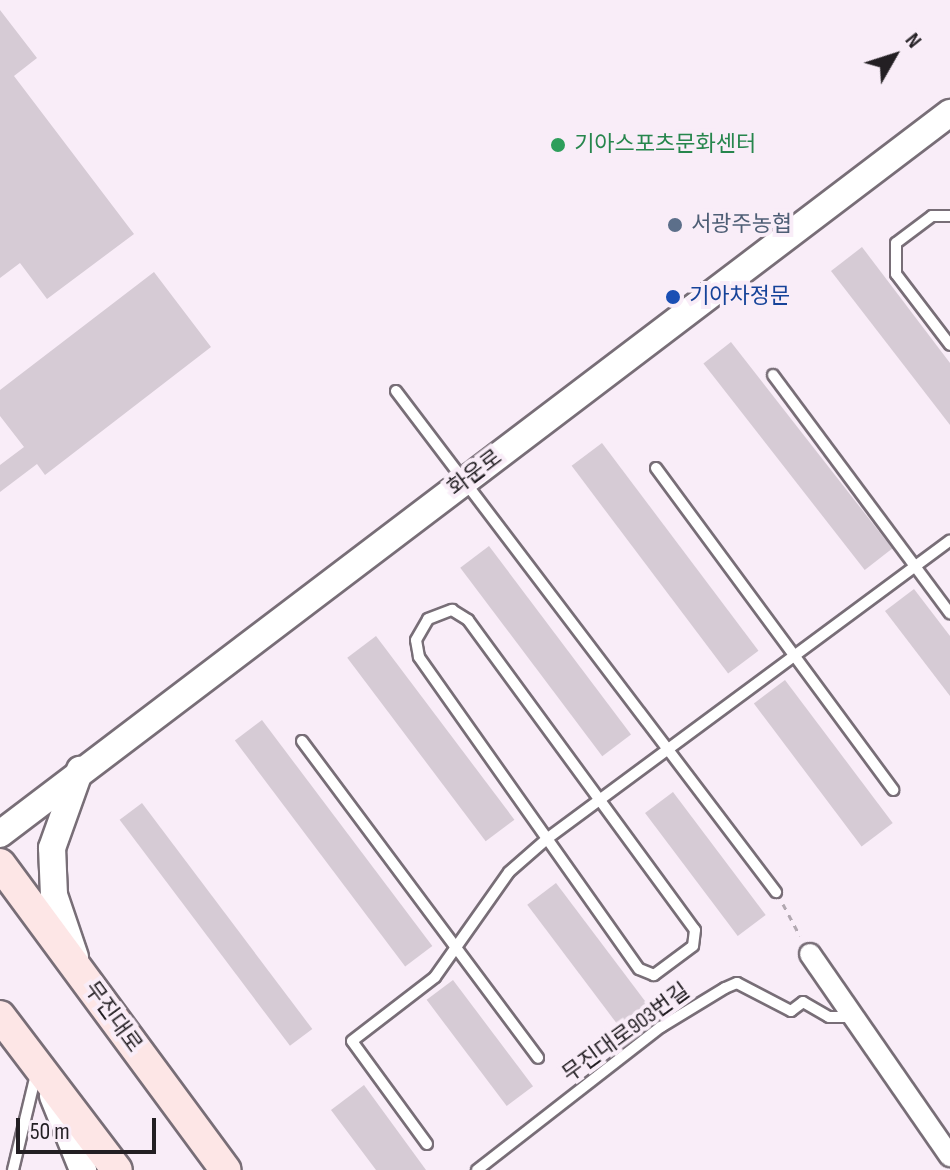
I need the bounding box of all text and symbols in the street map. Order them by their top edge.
north arrow [854,16,934,96]
text: N [899,28,927,54]
place label: 기아스포츠문화센터 [574,132,756,158]
marker: 기아스포츠문화센터 [549,136,567,154]
place label: 서광주농협 [691,212,792,238]
marker: 서광주농협 [666,216,684,234]
place label: 기아차정문 [689,284,790,310]
marker: 기아차정문 [664,288,682,306]
street label: 화운로 [443,444,507,502]
street label: 무진대로 [79,976,147,1058]
street label: 무진대로903번길 [557,978,695,1088]
scale bar [20,1102,160,1152]
text: 50 m [30,1117,70,1146]

